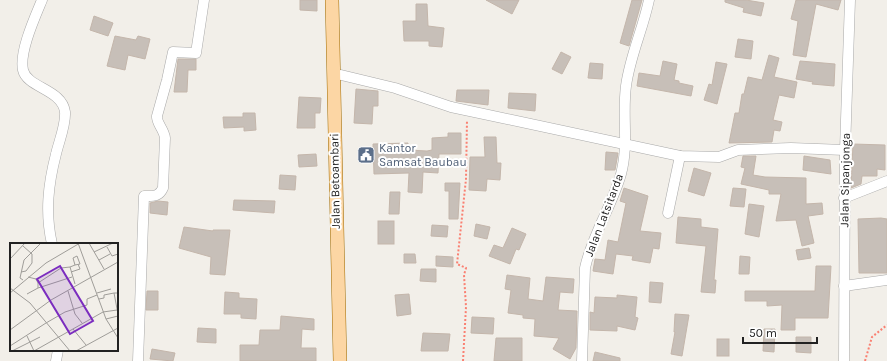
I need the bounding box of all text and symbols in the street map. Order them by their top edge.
street label: Jalan Betoambari [327,133,343,229]
street label: Jalan Sipanjonga [837,133,853,227]
place label: Kantor Samsat Baubau [379,141,467,169]
public building icon: Kantor Samsat Baubau [356,145,376,165]
street label: Jalan Latsitarda [582,172,626,258]
inset map [10,243,118,351]
scale bar [743,319,817,345]
text: 50 m [749,326,777,340]

